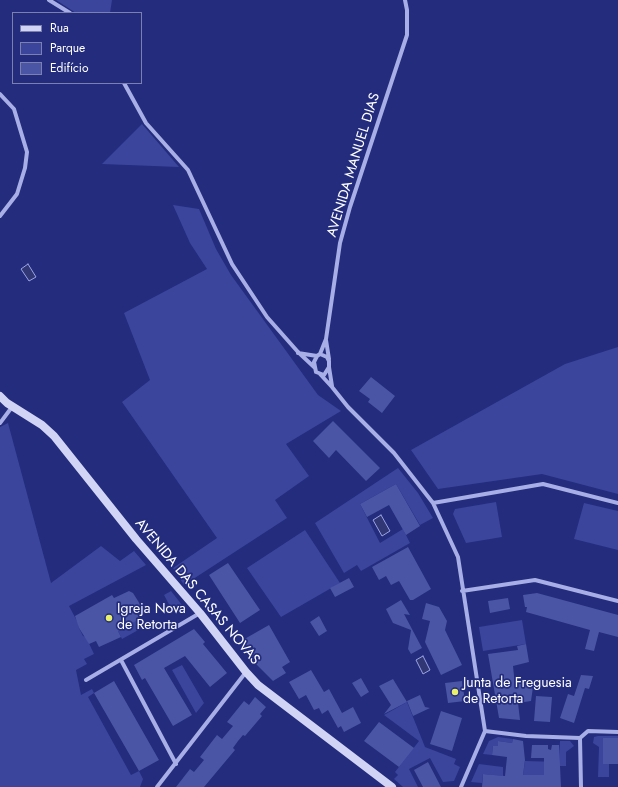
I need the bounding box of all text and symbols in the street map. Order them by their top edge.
legend [12,12,142,84]
text: Rua [50,19,69,37]
text: Parque [50,39,85,57]
text: Edifício [50,59,89,77]
street label: AVENIDA MANUEL DIAS [324,91,384,239]
street label: AVENIDA DAS CASAS NOVAS [131,516,263,668]
place label: Igreja Nova de Retorta [117,602,186,634]
marker: Igreja Nova de Retorta [104,613,114,623]
place label: Junta de Freguesia de Retorta [463,676,572,708]
marker: Junta de Freguesia de Retorta [450,687,460,697]

